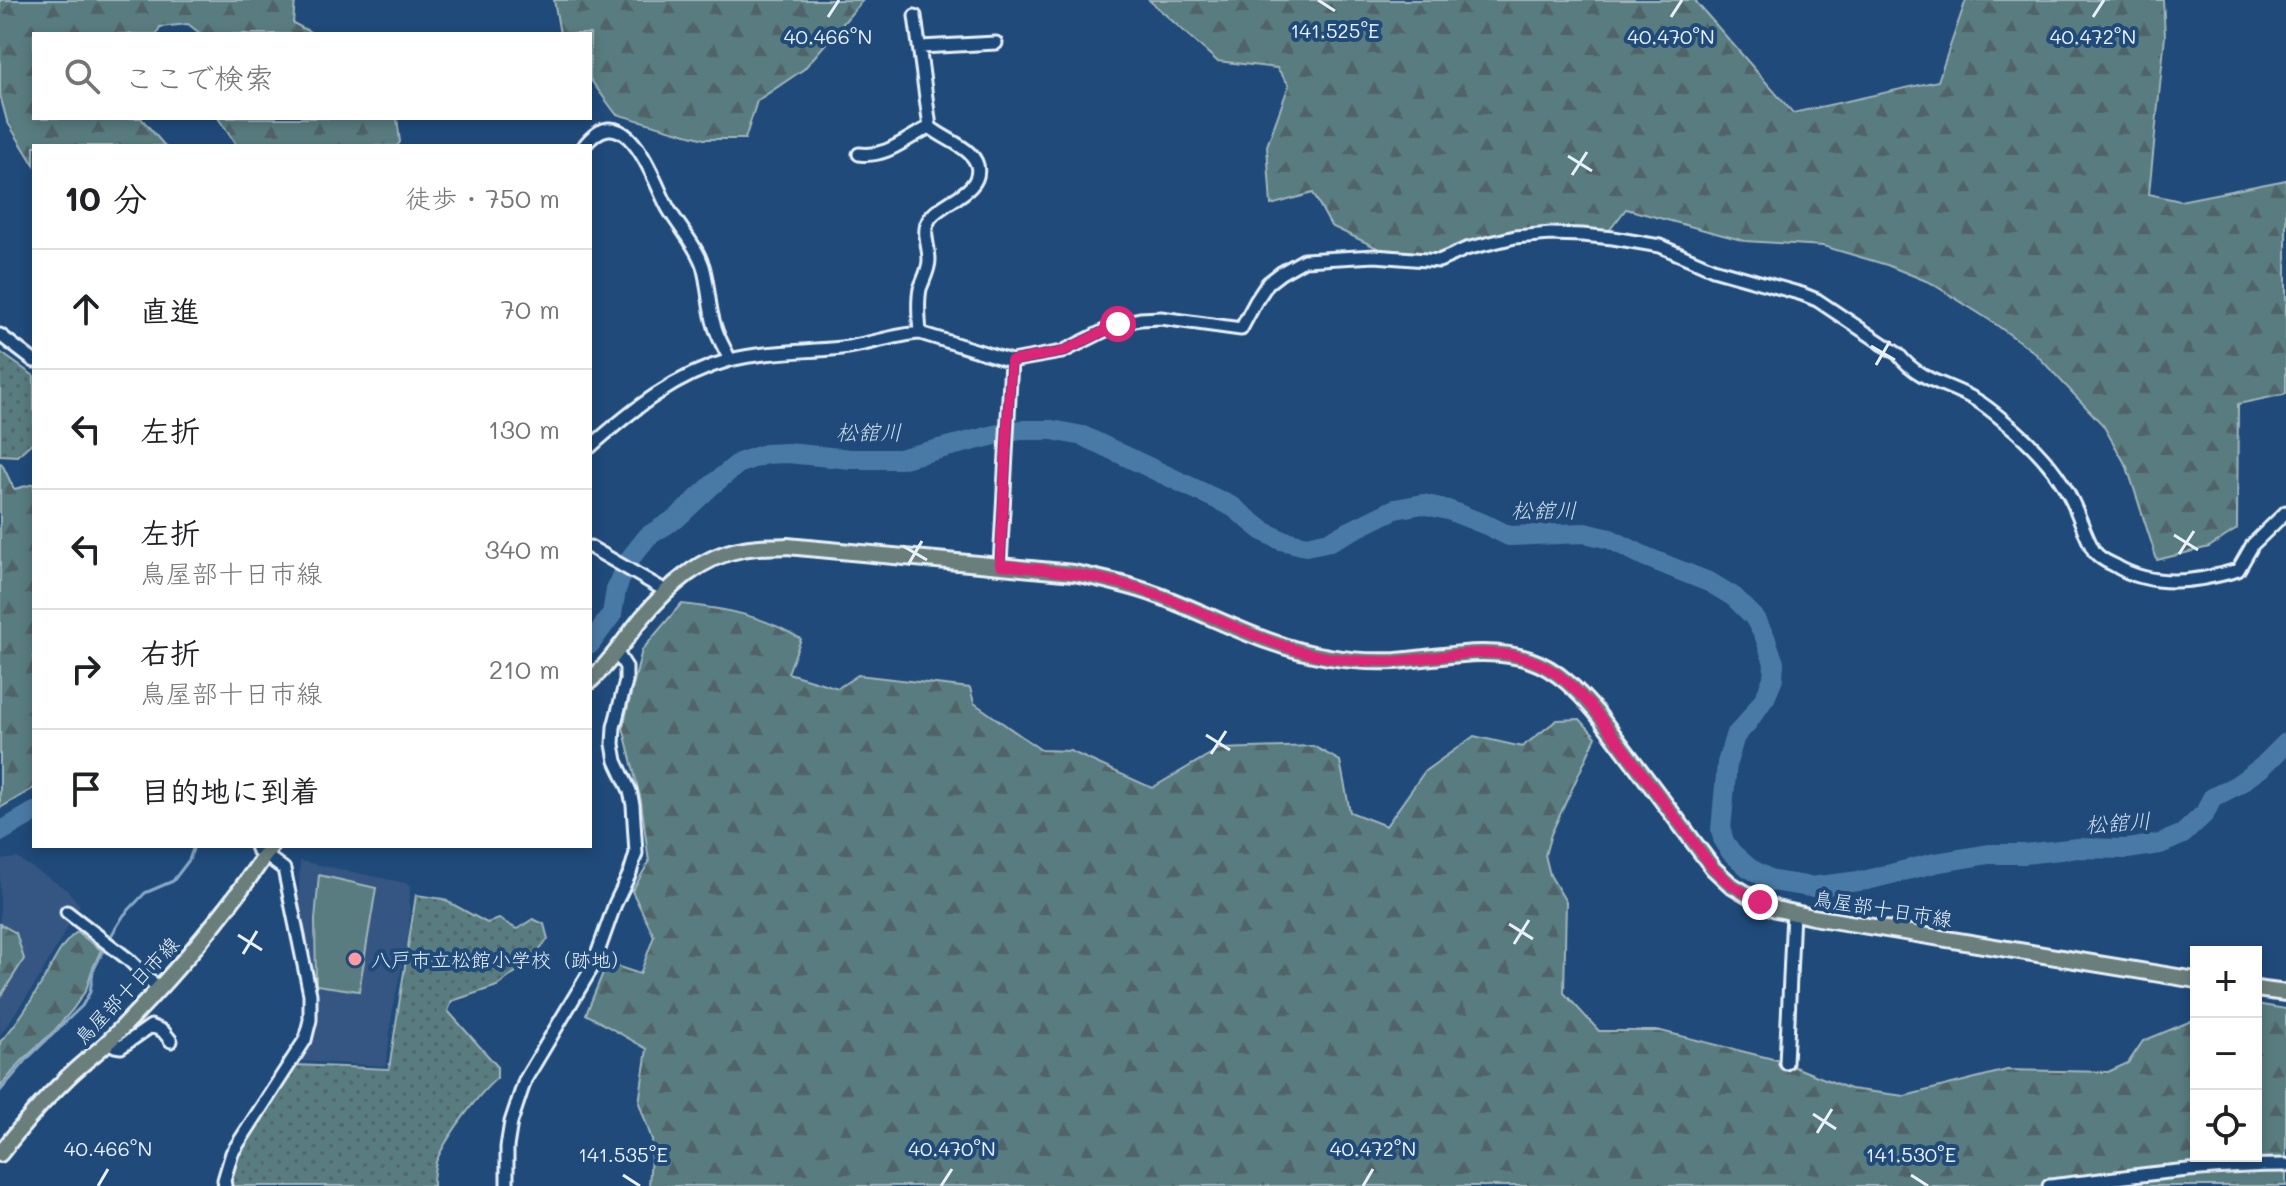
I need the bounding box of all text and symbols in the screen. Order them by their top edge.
text: 141.525°E [1290,17,1380,43]
text: 40.466°N [784,23,872,49]
text: 40.470°N [1627,23,1715,49]
text: 40.472°N [2050,23,2136,49]
search box [32,32,592,120]
icon: search [60,54,104,98]
text: ここで検索 [124,57,274,97]
text: 10 分 [64,175,147,220]
text: 徒歩 · 750 m [405,181,560,215]
icon: ahead [64,287,108,331]
text: 直進 [140,290,200,330]
text: 70 m [500,292,560,326]
route start [1100,306,1136,342]
icon: left [64,407,108,451]
text: 左折 [140,410,200,450]
text: 130 m [488,412,560,446]
water label: 松舘川 [836,417,902,446]
water label: 松舘川 [1511,495,1577,524]
text: 左折 [140,512,200,552]
icon: left [64,527,108,571]
text: 340 m [484,532,560,566]
text: 鳥屋部十日市線 [140,556,322,590]
text: 右折 [140,632,200,672]
icon: right [64,647,108,691]
text: 210 m [489,652,560,686]
text: 鳥屋部十日市線 [140,676,322,710]
icon: arrive [64,767,108,811]
text: 目的地に到着 [140,770,320,810]
water label: 松舘川 [2084,805,2152,839]
route end [1742,884,1778,920]
street label: 鳥屋部十日市線 [1812,884,1954,932]
street label: 鳥屋部十日市線 [68,931,184,1049]
place label: 八戸市立松館小学校（跡地） [371,946,631,972]
map controls [2190,946,2262,1162]
button: + [2190,946,2262,1018]
marker: 八戸市立松館小学校（跡地） [346,950,364,968]
button: − [2190,1018,2262,1090]
button: locate [2190,1090,2262,1162]
text: 40.466°N [64,1135,152,1161]
text: 40.470°N [908,1135,996,1161]
text: 40.472°N [1330,1135,1416,1161]
text: 141.535°E [578,1141,668,1167]
text: 141.530°E [1866,1141,1956,1167]

